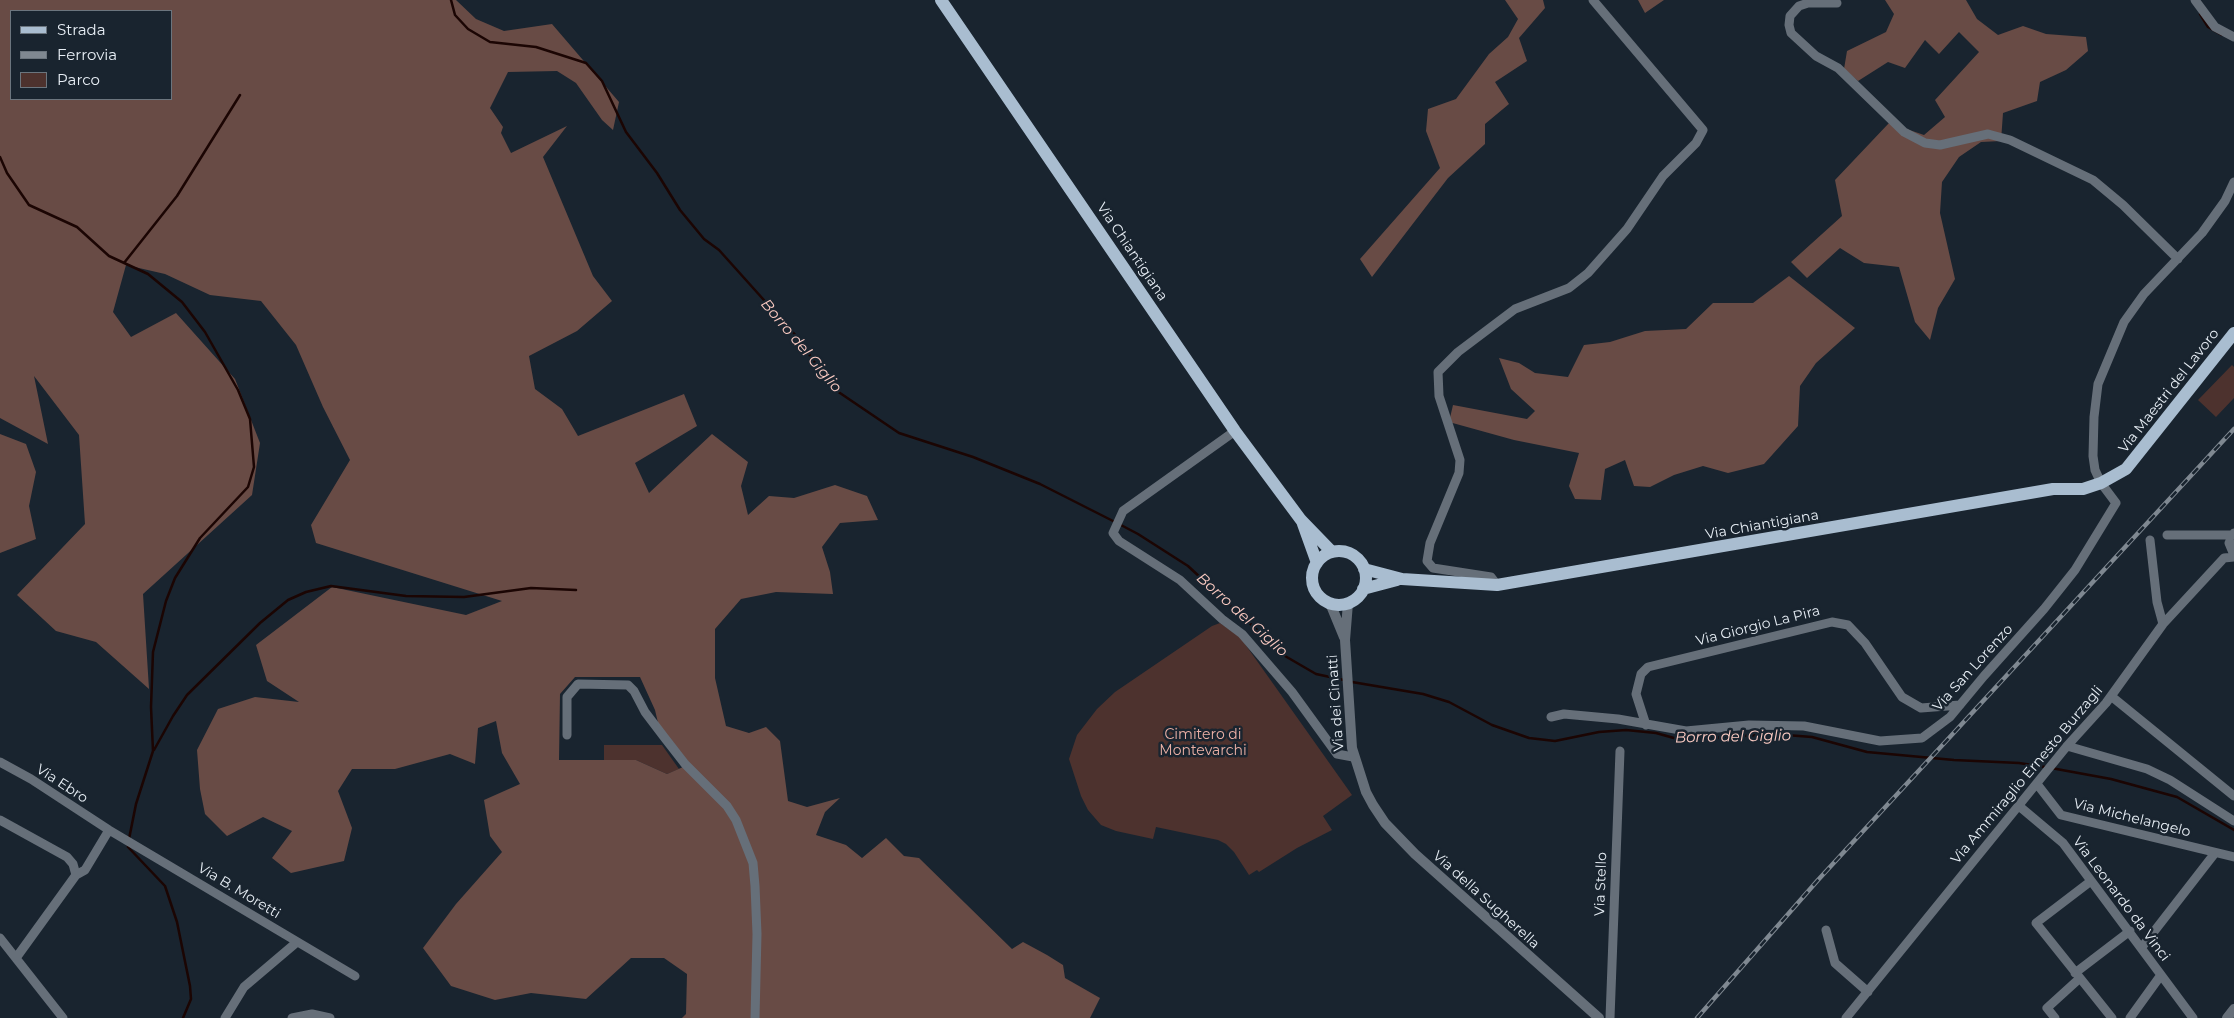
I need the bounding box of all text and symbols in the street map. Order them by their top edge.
legend [10,10,172,100]
text: Strada [57,20,106,39]
text: Ferrovia [57,45,117,64]
text: Parco [57,70,100,89]
street label: Via Chiantigiana [1093,200,1171,304]
water label: Borro del Giglio [757,296,845,396]
street label: Via Maestri del Lavoro [2115,326,2223,456]
street label: Via Chiantigiana [1704,507,1820,543]
water label: Borro del Giglio [1193,569,1291,661]
street label: Via Giorgio La Pira [1694,602,1822,650]
street label: Via San Lorenzo [1930,621,2016,715]
street label: Via dei Cinatti [1324,654,1348,752]
street label: Via Ammiraglio Ernesto Burzagli [1948,683,2106,867]
park label: Cimitero di Montevarchi [1159,727,1247,760]
water label: Borro del Giglio [1675,727,1791,747]
street label: Via Ebro [33,761,91,807]
street label: Via Michelangelo [2072,795,2192,841]
street label: Via Leonardo da Vinci [2069,833,2173,965]
street label: Via della Sugherella [1429,848,1543,952]
street label: Via Stello [1591,852,1611,916]
street label: Via B. Moretti [195,860,283,922]

